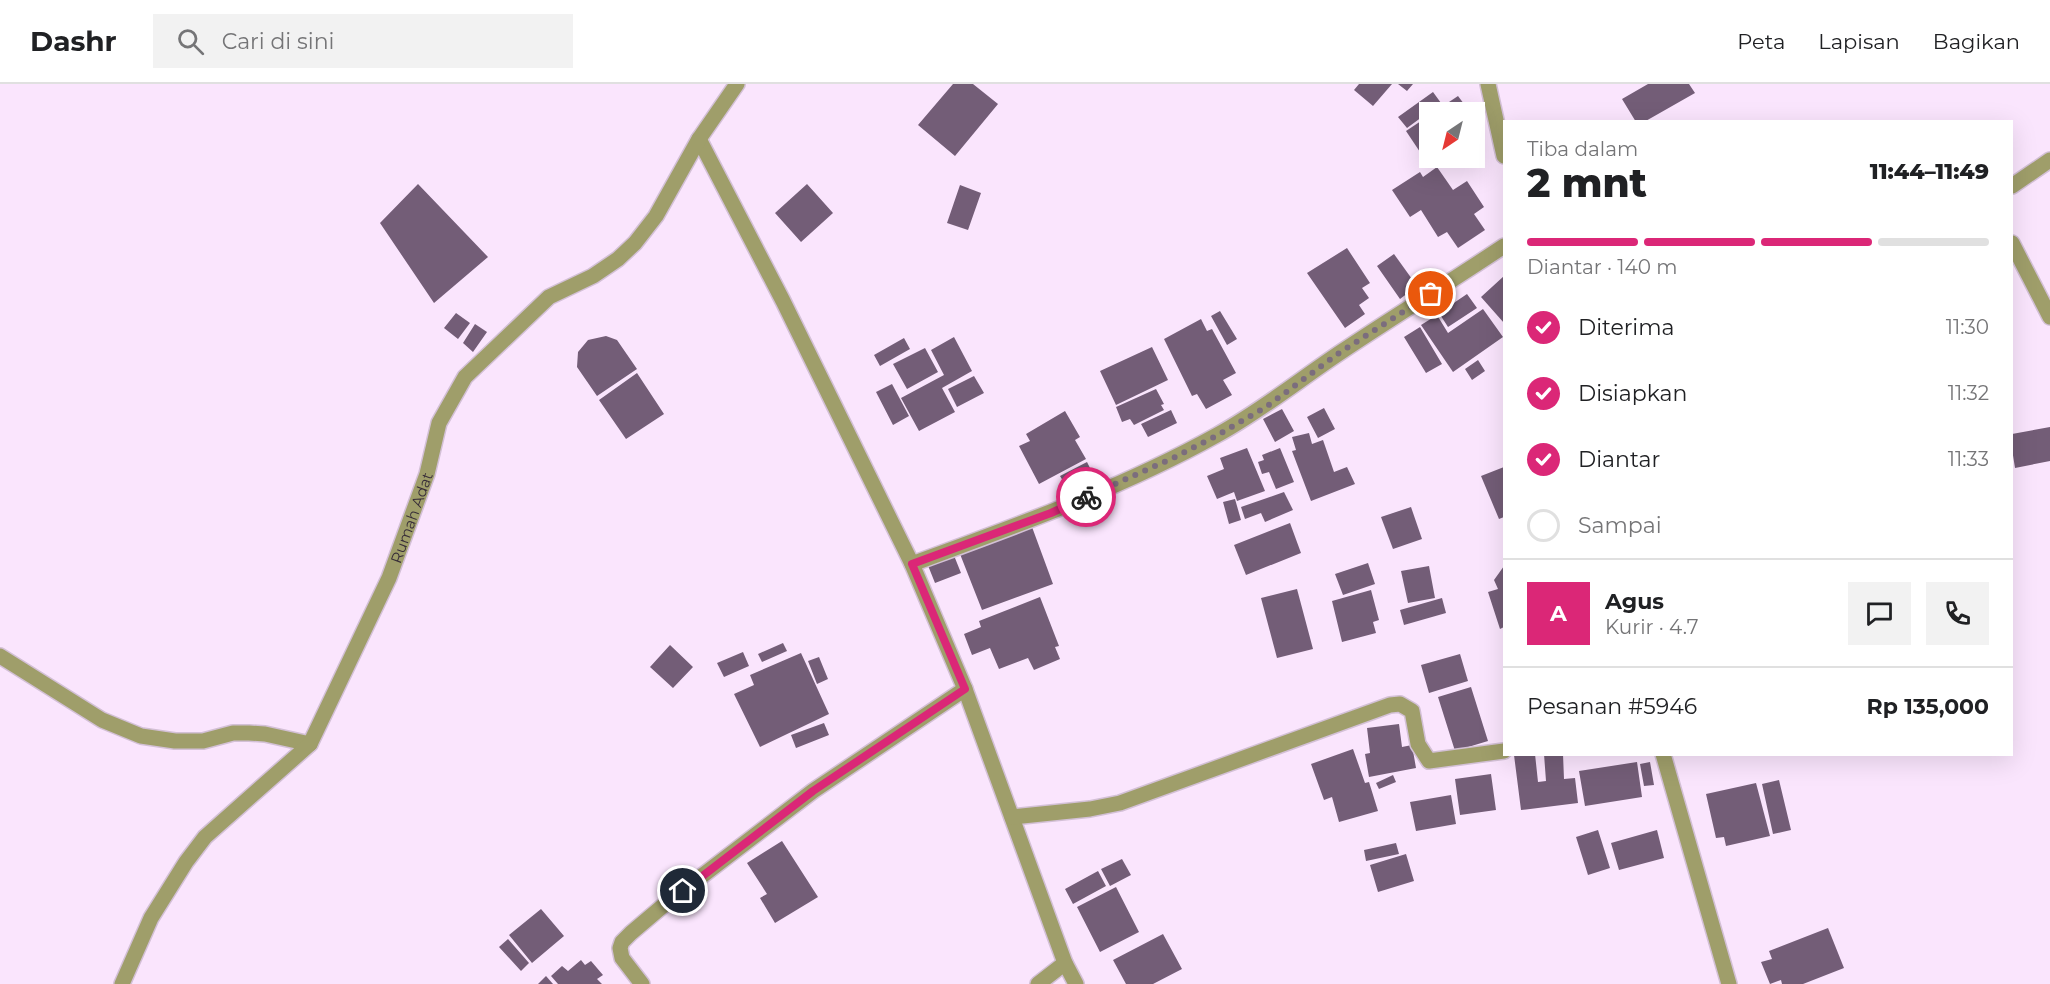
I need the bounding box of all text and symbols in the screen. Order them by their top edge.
search box [153,14,573,68]
text: Dashr [30,24,117,58]
icon: search [174,25,207,58]
text: Cari di sini [222,28,335,55]
text: Peta [1737,29,1785,54]
text: Lapisan [1818,29,1900,54]
text: Bagikan [1933,29,2020,54]
north arrow [1419,102,1485,168]
map controls [1419,102,1485,168]
text: Tiba dalam [1527,137,1638,161]
text: 11:44–11:49 [1870,158,1989,185]
text: 2 mnt [1527,159,1647,207]
text: Diantar · 140 m [1527,255,1677,279]
pin [1405,268,1456,319]
icon: bag [1414,277,1447,310]
icon: check [1527,311,1560,344]
text: Diterima [1578,314,1675,341]
text: 11:30 [1946,315,1989,339]
icon: check [1527,377,1560,410]
text: Disiapkan [1578,380,1687,407]
text: 11:32 [1948,381,1989,405]
icon: check [1527,443,1560,476]
text: Diantar [1578,446,1660,473]
text: 11:33 [1948,447,1989,471]
courier [1056,467,1116,527]
street label: Rumah Adat [386,469,436,566]
icon: bike [1070,481,1103,514]
text: Sampai [1578,512,1662,539]
button: chat [1848,582,1911,645]
button: phone [1926,582,1989,645]
text: Agus [1605,588,1664,615]
text: A [1550,600,1567,627]
text: Kurir · 4.7 [1605,615,1698,639]
text: Pesanan #5946 [1527,693,1697,720]
text: Rp 135,000 [1867,693,1989,720]
pin [657,865,708,916]
icon: home [666,874,699,907]

